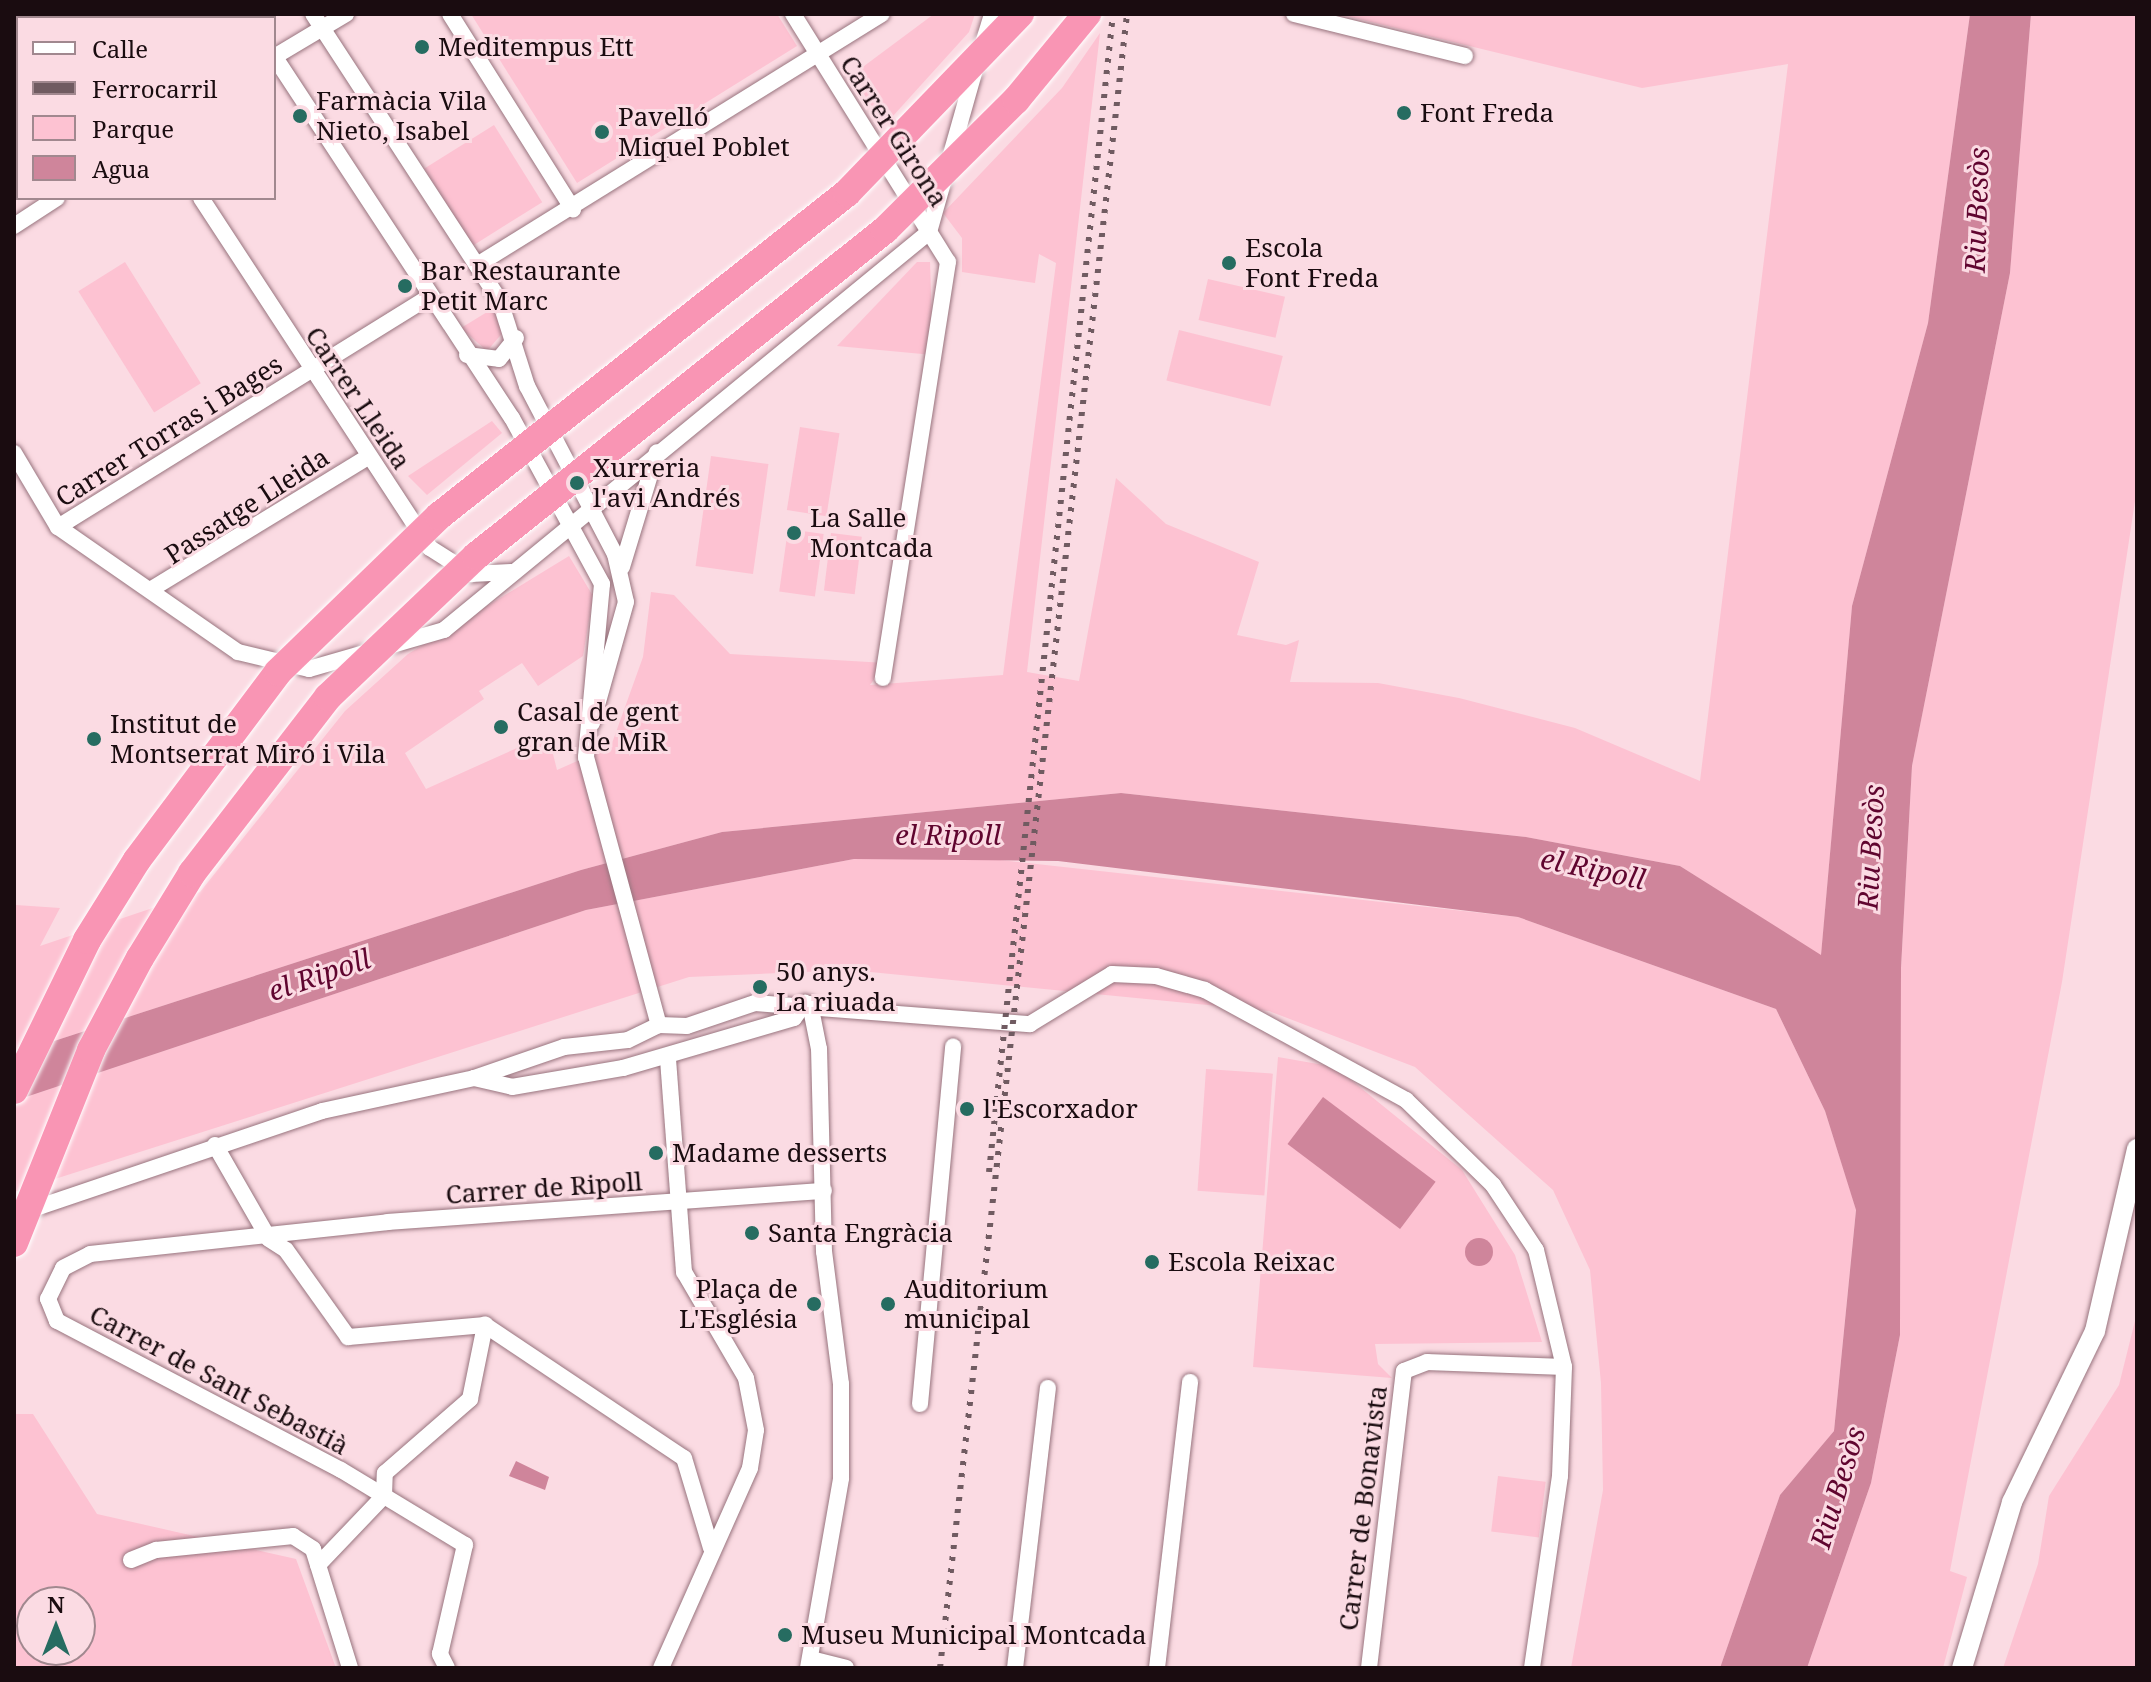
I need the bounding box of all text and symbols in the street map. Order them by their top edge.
legend [16,16,276,200]
place label: Meditempus Ett [438,31,634,63]
text: Calle [92,32,148,65]
marker: Meditempus Ett [413,38,431,56]
street label: Carrer Girona [834,50,954,212]
text: Ferrocarril [92,72,218,105]
place label: Farmàcia Vila Nieto, Isabel [316,85,487,146]
place label: Font Freda [1420,97,1554,129]
place label: Pavelló Miquel Poblet [618,101,790,162]
marker: Font Freda [1395,104,1413,122]
marker: Farmàcia Vila Nieto, Isabel [291,107,309,125]
text: Parque [92,112,174,145]
marker: Pavelló Miquel Poblet [593,123,611,141]
water label: Riu Besòs [1957,147,1995,273]
text: Agua [92,152,150,185]
place label: Escola Font Freda [1245,232,1379,294]
marker: Escola Font Freda [1220,254,1238,272]
place label: Bar Restaurante Petit Marc [421,255,621,316]
marker: Bar Restaurante Petit Marc [396,277,414,295]
street label: Carrer Lleida [299,321,417,475]
street label: Carrer Torras i Bages [50,349,288,513]
street label: Passatge Lleida [159,441,335,571]
place label: Xurreria l'avi Andrés [593,452,740,514]
marker: Xurreria l'avi Andrés [568,474,586,492]
place label: La Salle Montcada [810,502,933,564]
marker: La Salle Montcada [785,524,803,542]
place label: Casal de gent gran de MiR [517,696,679,758]
place label: Institut de Montserrat Miró i Vila [110,708,386,770]
marker: Casal de gent gran de MiR [492,718,510,736]
marker: Institut de Montserrat Miró i Vila [85,730,103,748]
water label: Riu Besòs [1850,784,1890,910]
water label: el Ripoll [895,817,1001,851]
water label: el Ripoll [1538,841,1648,895]
water label: el Ripoll [263,941,375,1007]
place label: 50 anys. La riuada [776,956,896,1018]
marker: 50 anys. La riuada [751,978,769,996]
place label: l'Escorxador [983,1093,1138,1125]
marker: l'Escorxador [958,1100,976,1118]
place label: Madame desserts [672,1137,887,1169]
marker: Madame desserts [647,1144,665,1162]
street label: Carrer de Ripoll [445,1166,643,1210]
place label: Santa Engràcia [768,1217,953,1249]
marker: Santa Engràcia [743,1224,761,1242]
place label: Escola Reixac [1168,1246,1335,1278]
marker: Escola Reixac [1143,1253,1161,1271]
place label: Plaça de L'Església [679,1273,798,1334]
place label: Auditorium municipal [904,1273,1048,1334]
marker: Plaça de L'Església [805,1295,823,1313]
marker: Auditorium municipal [879,1295,897,1313]
street label: Carrer de Sant Sebastià [84,1298,354,1462]
street label: Carrer de Bonavista [1332,1384,1394,1632]
water label: Riu Besòs [1803,1422,1871,1552]
north arrow [16,1586,96,1666]
text: N [47,1589,65,1619]
place label: Museu Municipal Montcada [801,1619,1147,1651]
marker: Museu Municipal Montcada [776,1626,794,1644]

